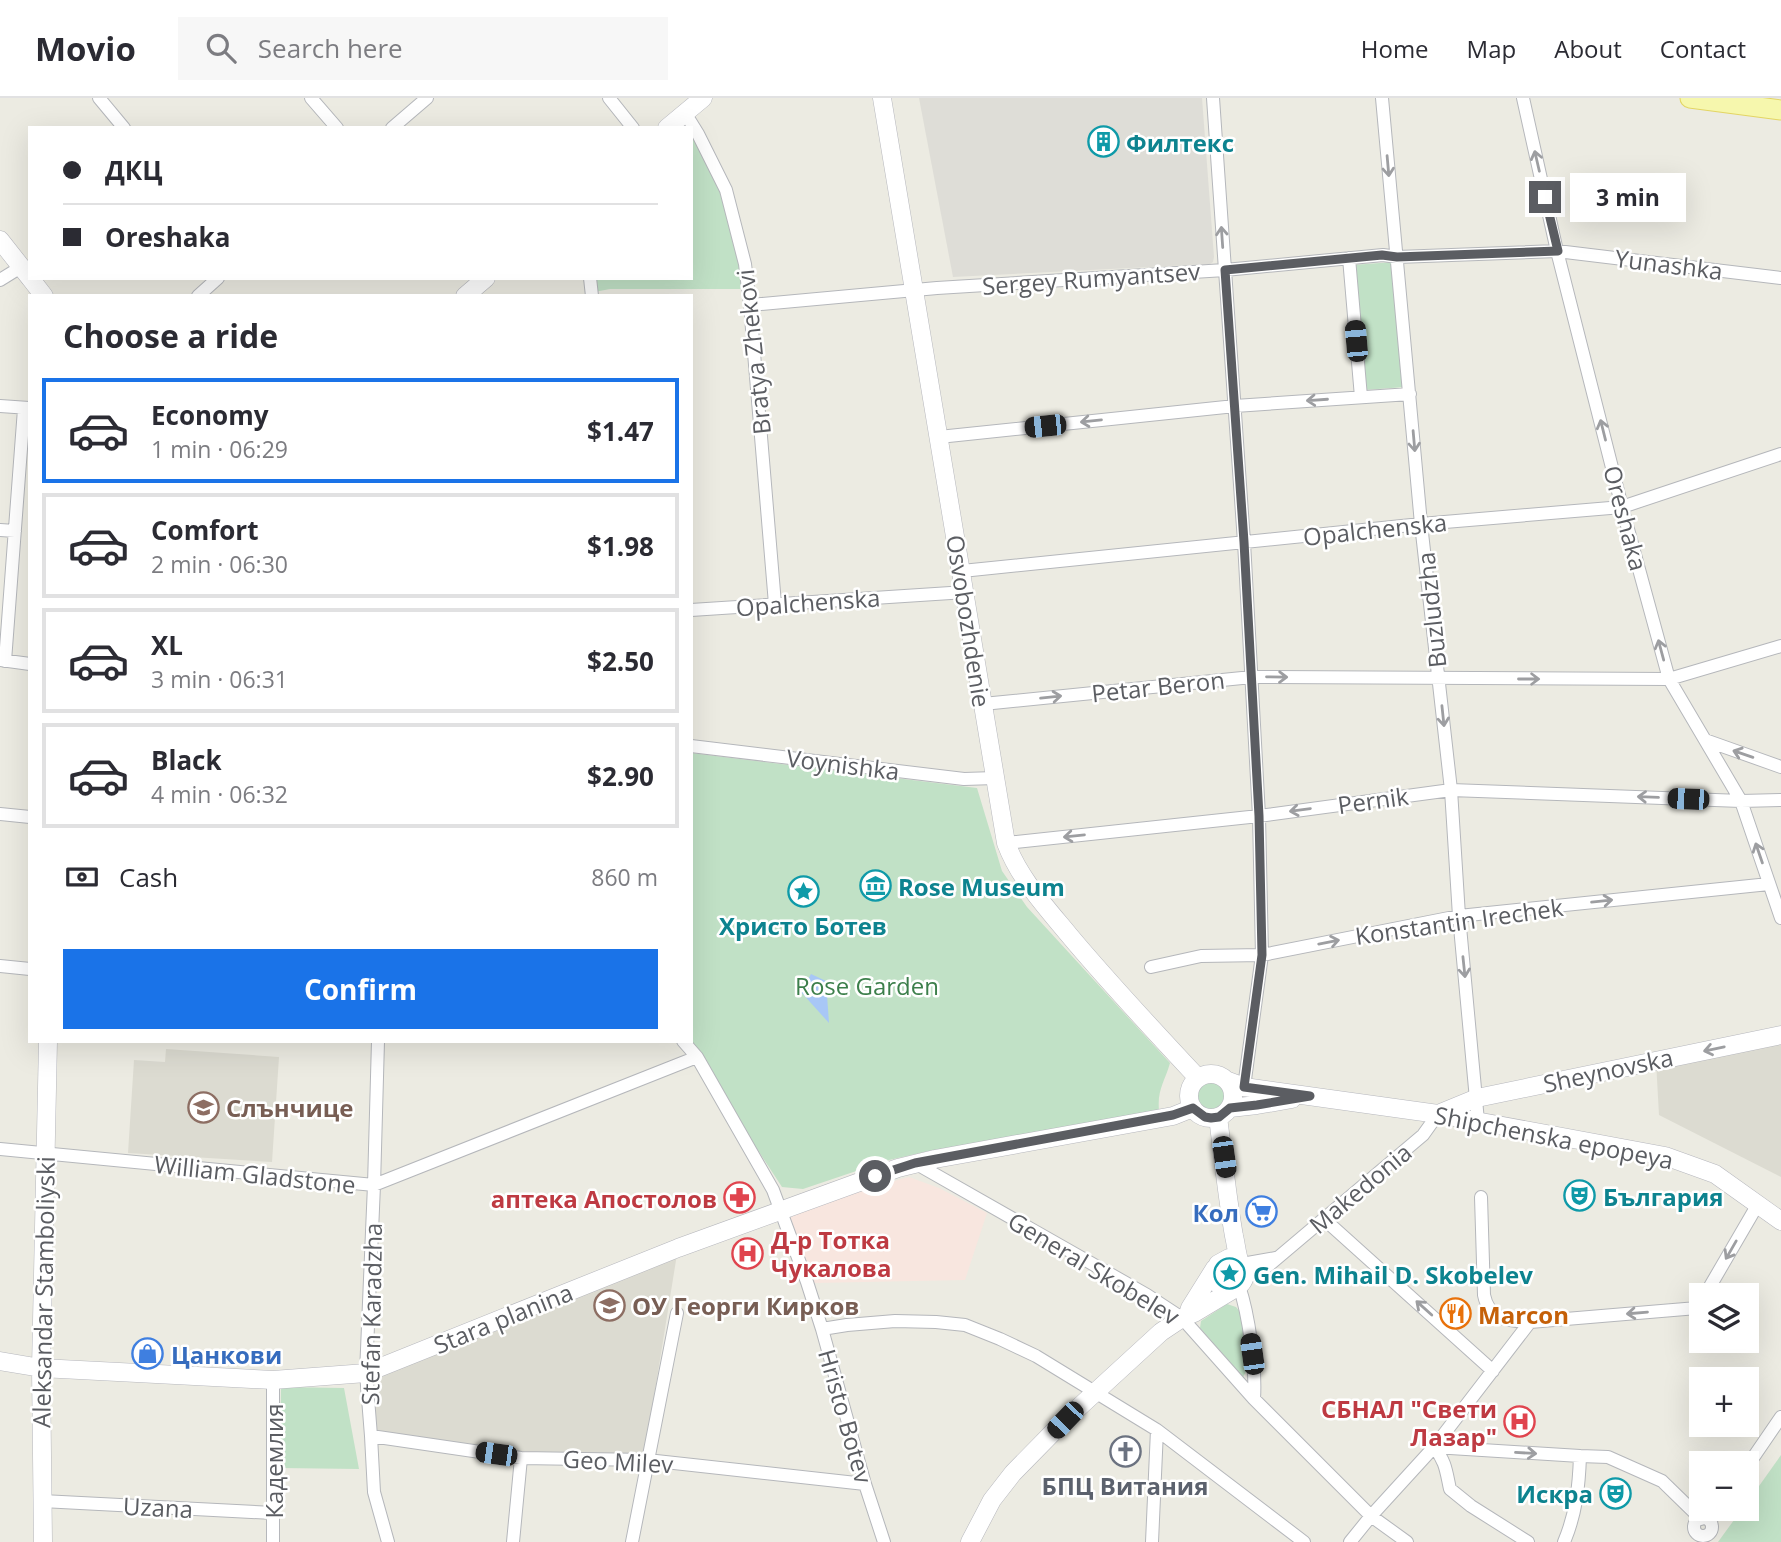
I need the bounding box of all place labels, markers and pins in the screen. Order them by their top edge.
building icon: Филтекс [1086,125,1120,159]
place label: Филтекс [1126,126,1234,159]
museum icon: Rose Museum [858,869,892,903]
place label: Rose Museum [898,870,1065,903]
place icon: Христо Ботев [786,874,820,908]
place label: Христо Ботев [719,909,887,942]
school or university icon: Слънчице [186,1090,220,1124]
place label: Слънчице [226,1091,353,1124]
theatre icon: България [1563,1179,1597,1213]
place label: България [1603,1180,1724,1213]
pharmacy icon: аптека Апостолов [723,1181,757,1215]
place label: аптека Апостолов [491,1182,717,1215]
supermarket icon: Кол [1245,1195,1279,1229]
place label: Кол [1193,1196,1239,1229]
place label: Д-р Тотка Чукалова [771,1223,891,1284]
hospital icon: Д-р Тотка Чукалова [731,1236,765,1270]
place icon: Gen. Mihail D. Skobelev [1213,1257,1247,1291]
place label: Gen. Mihail D. Skobelev [1253,1258,1533,1291]
school or university icon: ОУ Георги Кирков [592,1288,626,1322]
place label: ОУ Георги Кирков [632,1289,859,1322]
restaurant icon: Marcon [1438,1297,1472,1331]
place label: Marcon [1478,1298,1569,1331]
shop icon: Цанкови [131,1337,165,1371]
place label: Цанкови [171,1338,282,1371]
place label: СБНАЛ "Свeти Лазар" [1321,1392,1497,1453]
hospital icon: СБНАЛ "Свeти Лазар" [1503,1405,1537,1439]
church icon: БПЦ Витания [1108,1434,1142,1468]
place label: БПЦ Витания [1042,1469,1208,1502]
theatre icon: Искра [1599,1476,1633,1510]
place label: Искра [1516,1477,1593,1510]

